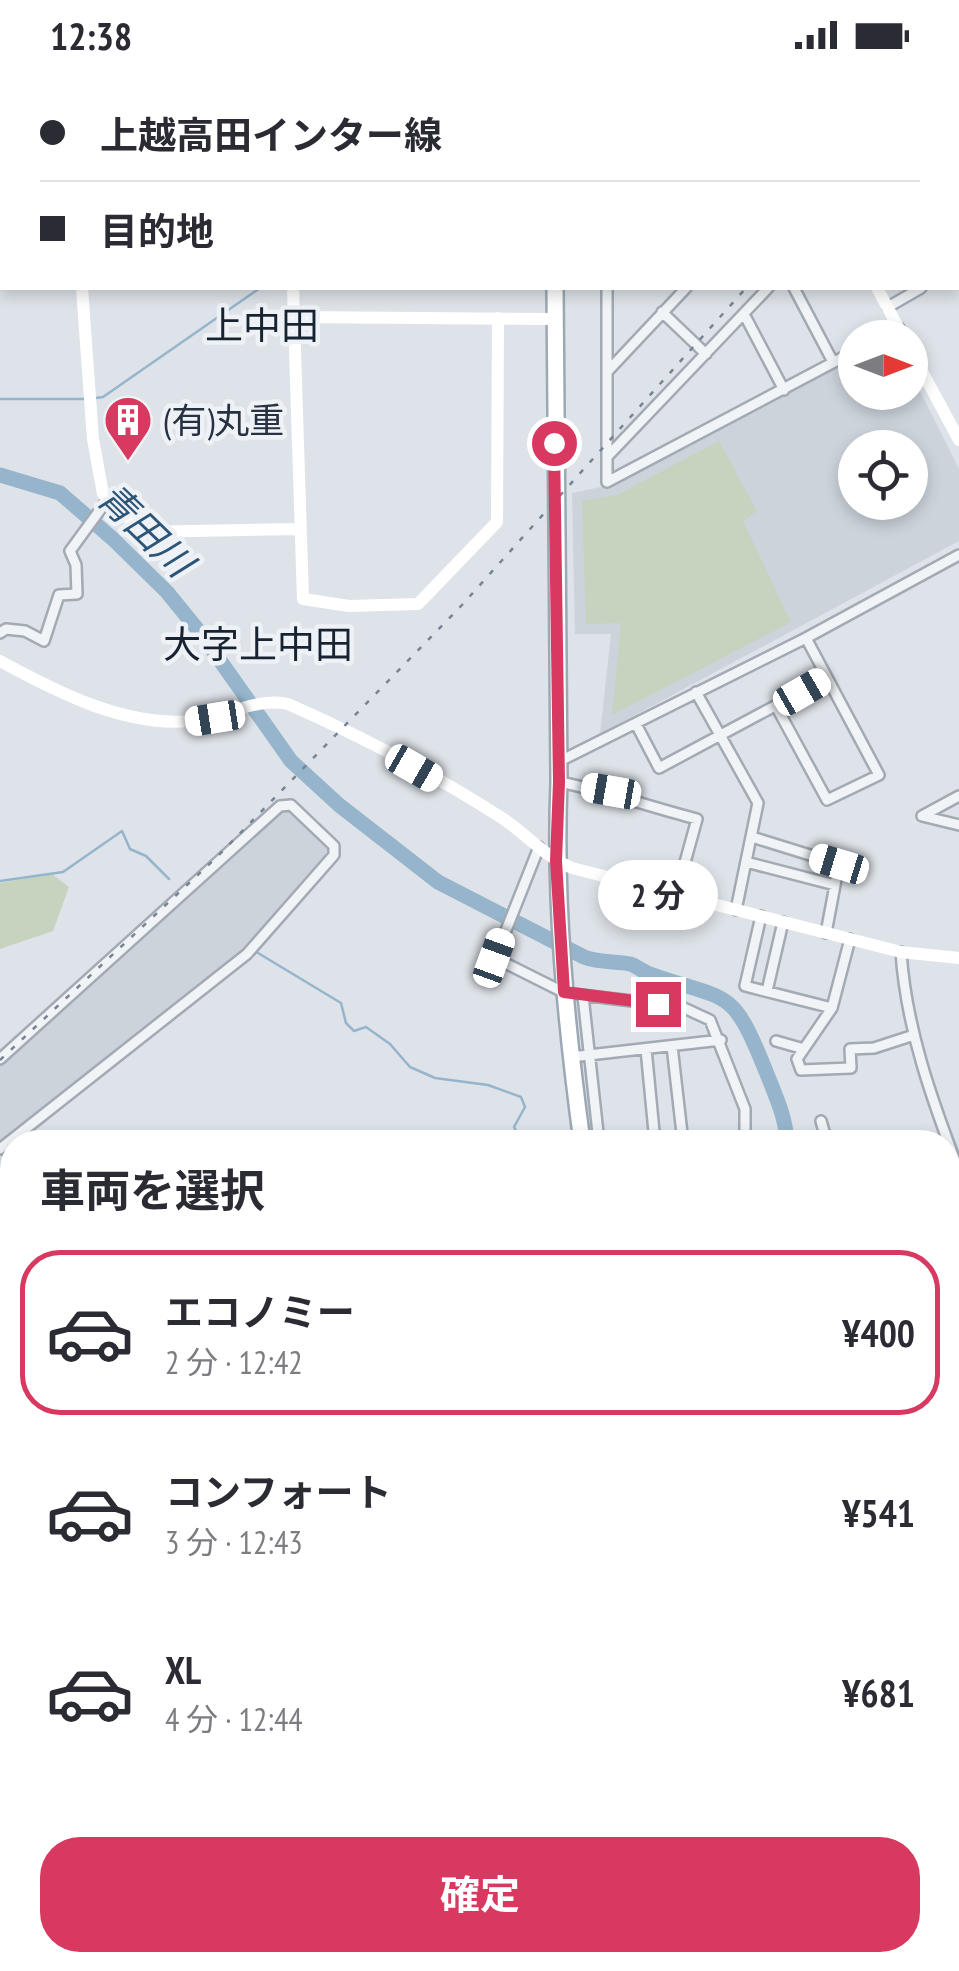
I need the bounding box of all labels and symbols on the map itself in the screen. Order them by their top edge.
district label: 上中田 [205,300,319,349]
north arrow [838,320,928,410]
building icon: (有)丸重 [102,394,154,462]
place label: (有)丸重 [163,397,284,443]
route start [532,421,577,466]
water label: 青田川 [88,472,207,589]
district label: 大字上中田 [163,619,353,668]
car [769,664,835,720]
car [183,698,247,738]
car [381,740,447,796]
car [579,771,643,811]
car [806,841,872,887]
callout: 2 分 [598,859,718,929]
car [470,925,518,991]
route end [636,982,681,1027]

